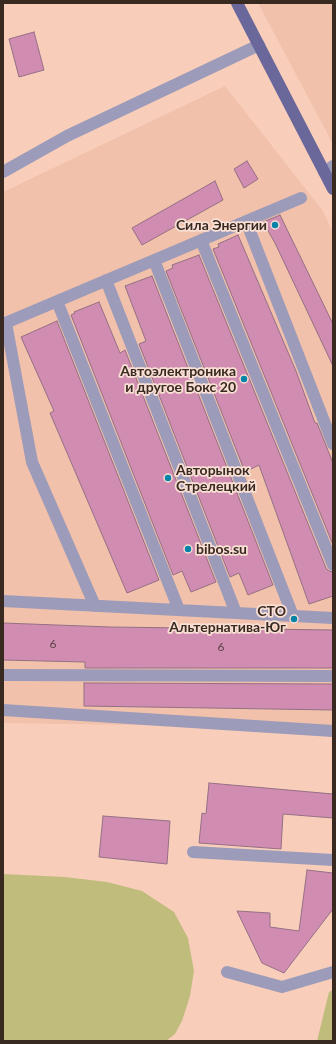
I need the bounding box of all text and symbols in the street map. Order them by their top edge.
place label: Сила Энергии [176,217,267,233]
marker: Сила Энергии [270,220,280,230]
place label: Автоэлектроника и другое Бокс 20 [120,363,236,396]
marker: Автоэлектроника и другое Бокс 20 [239,374,249,384]
place label: Авторынок Стрелецкий [176,462,256,494]
marker: Авторынок Стрелецкий [163,473,173,483]
place label: bibos.su [196,541,247,557]
marker: bibos.su [183,544,193,554]
place label: СТО Альтернатива-Юг [169,603,286,636]
marker: СТО Альтернатива-Юг [289,614,299,624]
house number: 6 [50,637,56,651]
house number: 6 [218,640,224,654]

